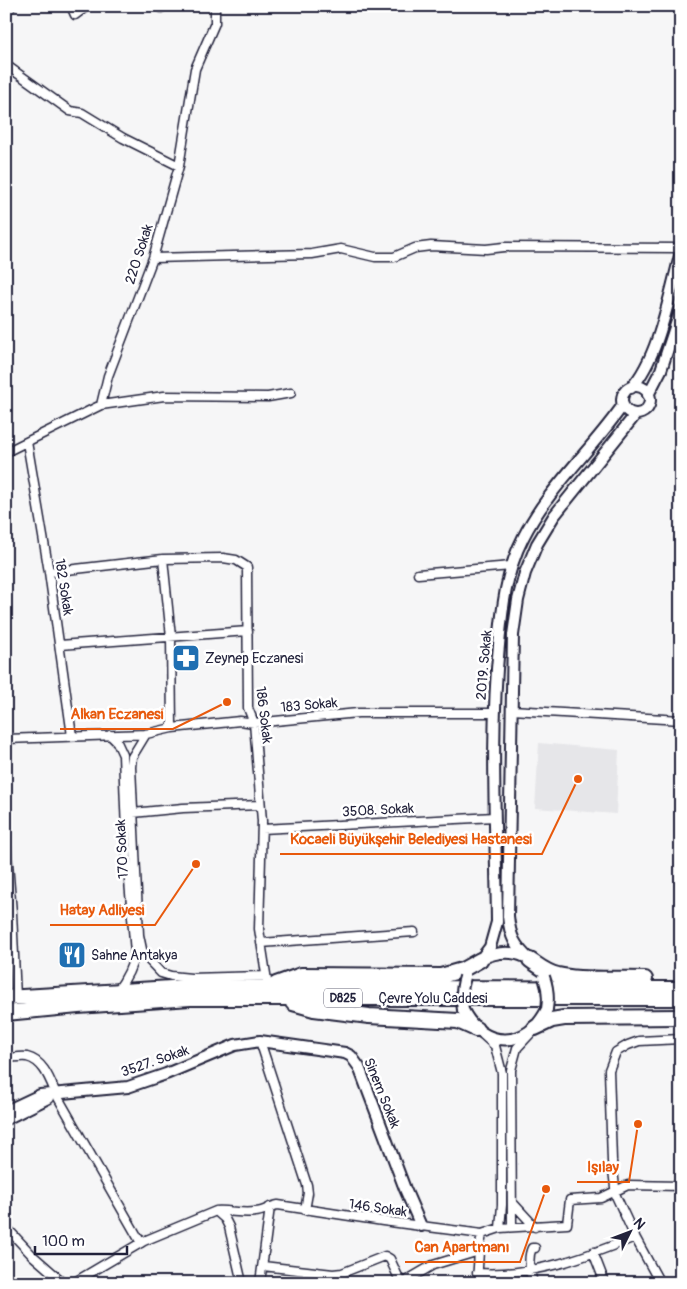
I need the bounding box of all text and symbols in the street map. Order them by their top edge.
street label: 220 Sokak [121,222,157,286]
street label: 182 Sokak [51,557,77,617]
street label: 2019. Sokak [472,629,496,701]
pharmacy icon: Zeynep Eczanesi [171,643,201,673]
place label: Zeynep Eczanesi [205,650,304,667]
street label: 186 Sokak [252,685,276,745]
street label: 183 Sokak [280,694,338,716]
callout: Alkan Eczanesi [60,699,173,729]
text: Alkan Eczanesi [71,705,164,724]
street label: 3508. Sokak [342,800,415,820]
street label: 170 Sokak [112,819,132,879]
callout: Kocaeli Büyükşehir Belediyesi Hastanesi [280,824,542,854]
text: Kocaeli Büyükşehir Belediyesi Hastanesi [290,830,532,849]
callout: Hatay Adliyesi [50,895,155,925]
text: Hatay Adliyesi [59,901,145,920]
restaurant icon: Sahne Antakya [57,940,87,970]
place label: Sahne Antakya [91,947,177,964]
road number: D825 [324,988,362,1008]
street label: Çevre Yolu Caddesi [378,990,488,1007]
street label: 3527. Sokak [119,1041,191,1081]
street label: Sinem Sokak [360,1055,404,1131]
callout: Işılay [577,1152,629,1182]
text: Işılay [587,1158,620,1177]
street label: 146 Sokak [348,1196,408,1221]
north arrow [604,1206,654,1256]
text: N [630,1214,649,1233]
scale bar [35,1224,128,1256]
text: 100 m [42,1232,85,1251]
callout: Can Apartmanı [405,1232,520,1262]
text: Can Apartmanı [414,1238,510,1257]

